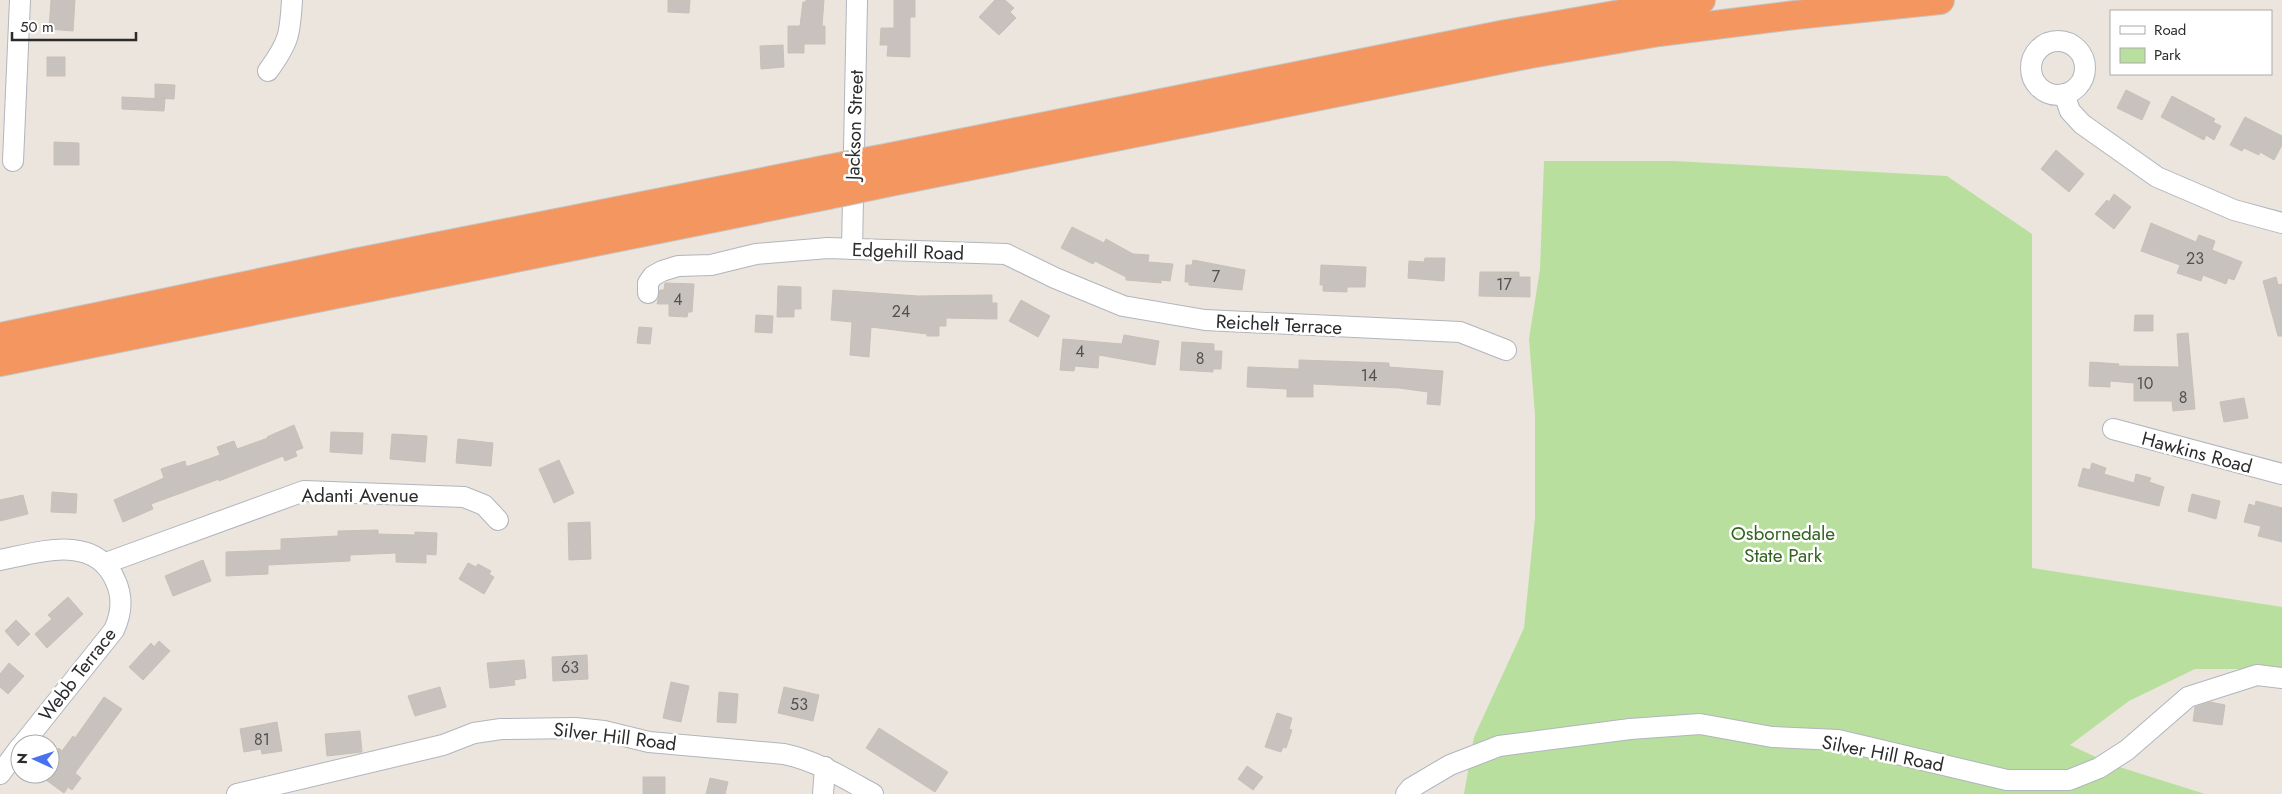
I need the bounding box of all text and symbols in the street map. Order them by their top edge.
scale bar [12,10,136,42]
legend [2110,10,2272,75]
text: 50 m [20,16,54,38]
text: Road [2154,19,2186,41]
text: Park [2154,44,2181,66]
street label: Jackson Street [839,69,870,184]
street label: Edgehill Road [851,236,965,267]
house number: 23 [2186,247,2204,270]
house number: 7 [1212,265,1221,288]
house number: 17 [1496,273,1512,296]
house number: 4 [673,288,683,311]
house number: 24 [892,300,910,323]
street label: Reichelt Terrace [1215,308,1343,341]
house number: 4 [1075,340,1085,363]
house number: 8 [1196,347,1204,370]
house number: 14 [1361,364,1377,387]
house number: 10 [2137,372,2153,395]
house number: 8 [2179,386,2187,409]
street label: Hawkins Road [2139,425,2255,480]
street label: Adanti Avenue [302,482,419,509]
park label: Osbornedale State Park [1731,520,1835,569]
street label: Webb Terrace [32,622,123,727]
house number: 63 [561,656,579,679]
house number: 53 [790,693,808,716]
street label: Silver Hill Road [552,716,678,757]
house number: 81 [254,728,270,751]
street label: Silver Hill Road [1820,728,1946,779]
north arrow [10,734,60,784]
text: N [12,752,32,764]

